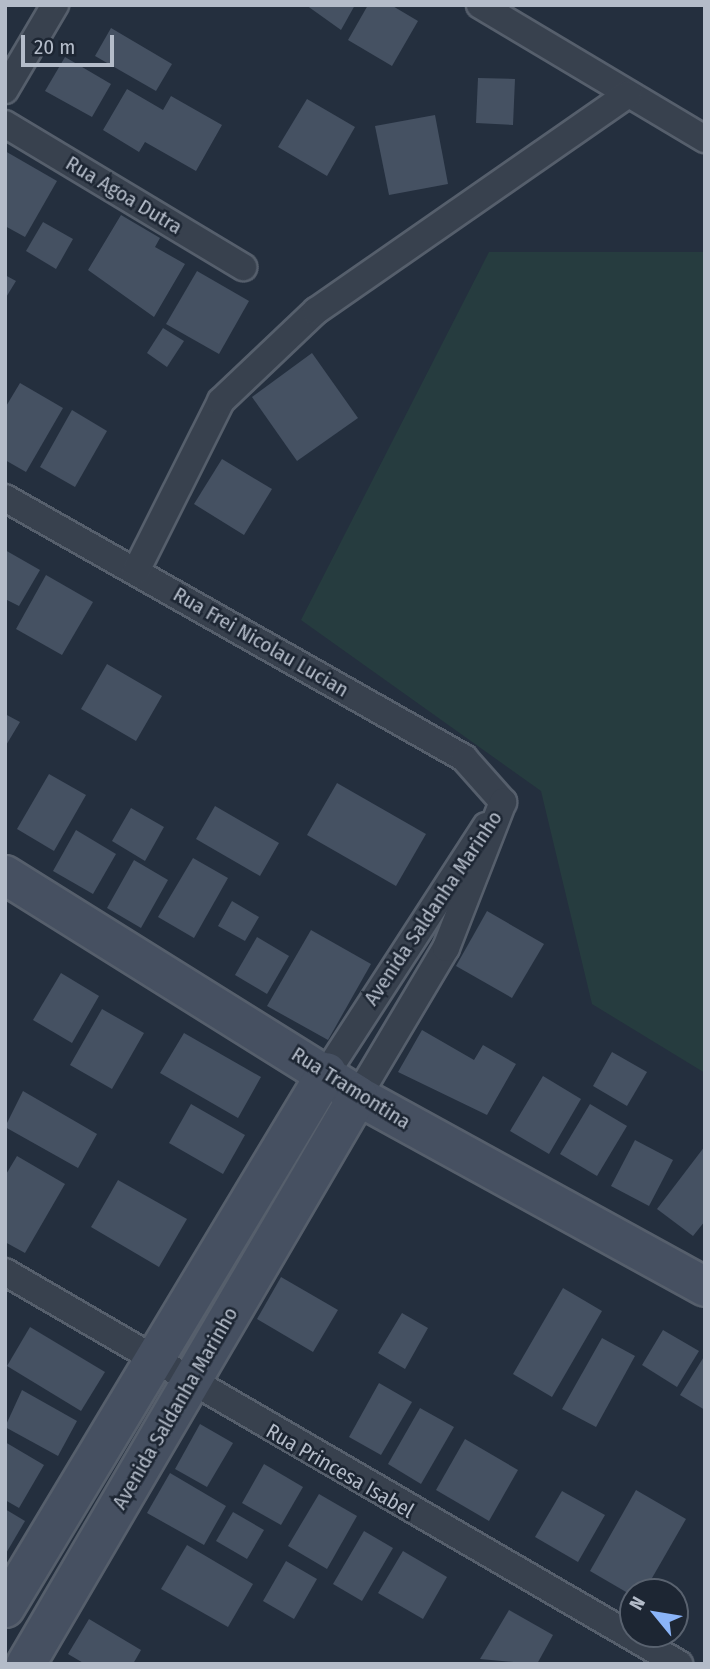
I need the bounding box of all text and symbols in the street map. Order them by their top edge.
scale bar [24,21,117,65]
text: 20 m [34,34,75,60]
street label: Rua Agoa Dutra [61,150,187,240]
street label: Rua Frei Nicolau Lucian [169,581,353,703]
street label: Avenida Saldanha Marinho [358,806,508,1010]
street label: Rua Tramontina [287,1041,415,1135]
street label: Avenida Saldanha Marinho [107,1302,243,1514]
street label: Rua Princesa Isabel [262,1418,418,1524]
north arrow [619,1578,689,1648]
text: N [624,1593,650,1614]

